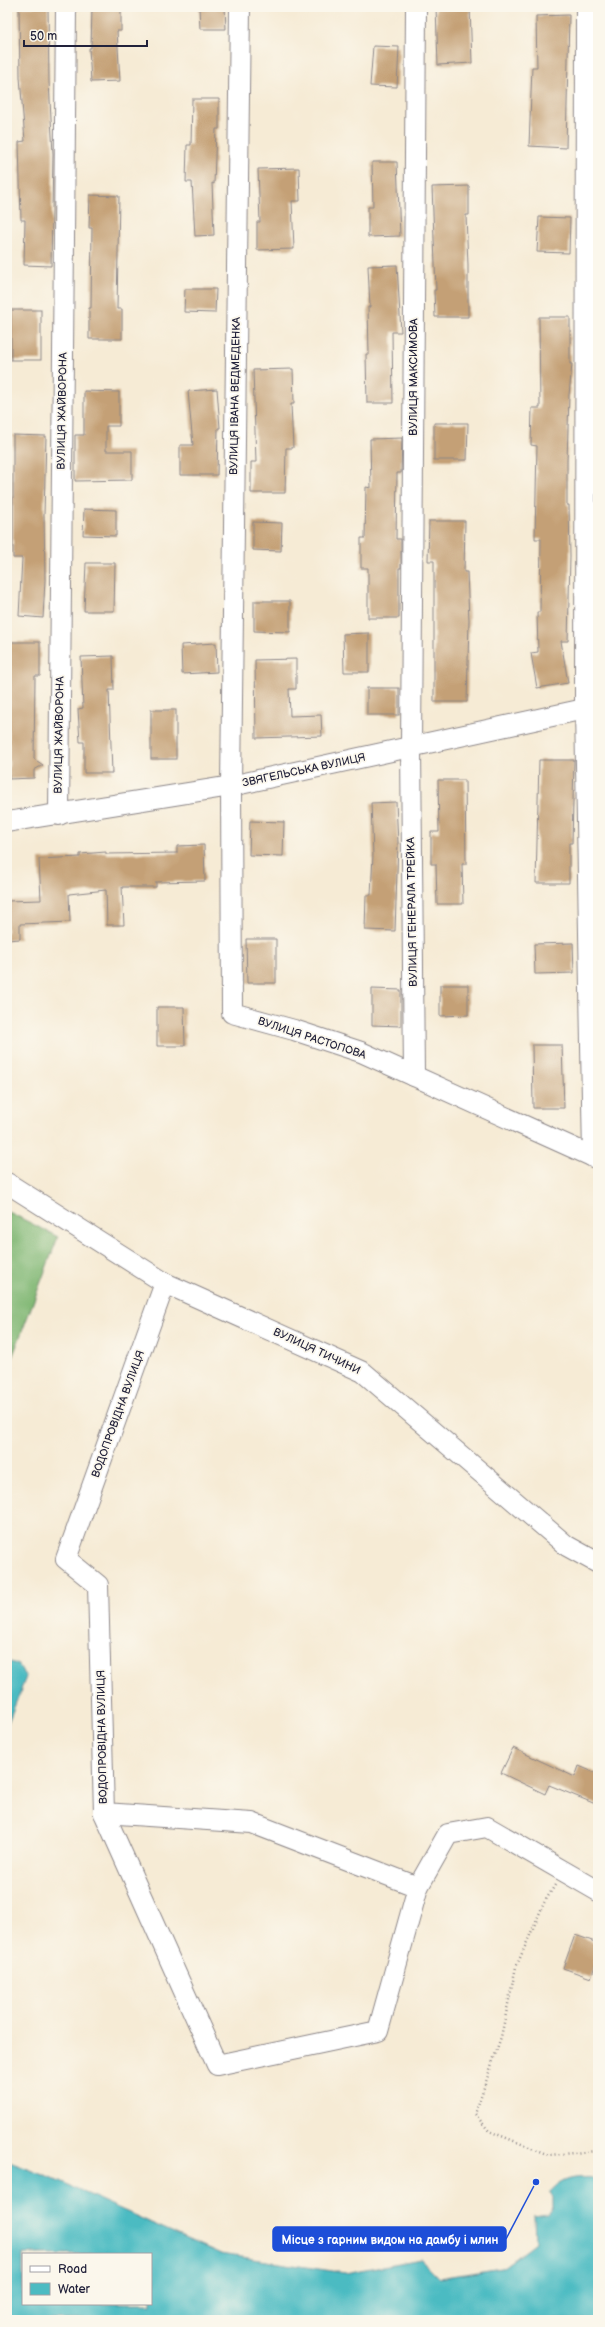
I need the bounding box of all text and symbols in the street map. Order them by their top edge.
scale bar [24,22,147,48]
text: 50 m [30,29,57,44]
street label: ВУЛИЦЯ ІВАНА ВЕДМЕДЕНКА [227,317,243,475]
street label: ВУЛИЦЯ МАКСИМОВА [407,318,420,436]
street label: ВУЛИЦЯ ЖАЙВОРОНА [54,352,70,470]
street label: ВУЛИЦЯ ЖАЙВОРОНА [51,676,67,794]
street label: ЗВЯГЕЛЬСЬКА ВУЛИЦЯ [241,751,367,789]
street label: ВУЛИЦЯ ГЕНЕРАЛА ТРЕЙКА [404,837,420,987]
street label: ВУЛИЦЯ РАСТОПОВА [256,1014,368,1062]
street label: ВУЛИЦЯ ТИЧИНИ [271,1325,363,1377]
street label: ВОДОПРОВІДНА ВУЛИЦЯ [89,1349,147,1479]
street label: ВОДОПРОВІДНА ВУЛИЦЯ [94,1670,110,1804]
callout: Місце з гарним видом на дамбу і млин [273,2227,506,2251]
text: Місце з гарним видом на дамбу і млин [282,2233,499,2248]
legend [22,2253,152,2305]
text: Road [58,2262,87,2277]
text: Water [58,2282,90,2297]

